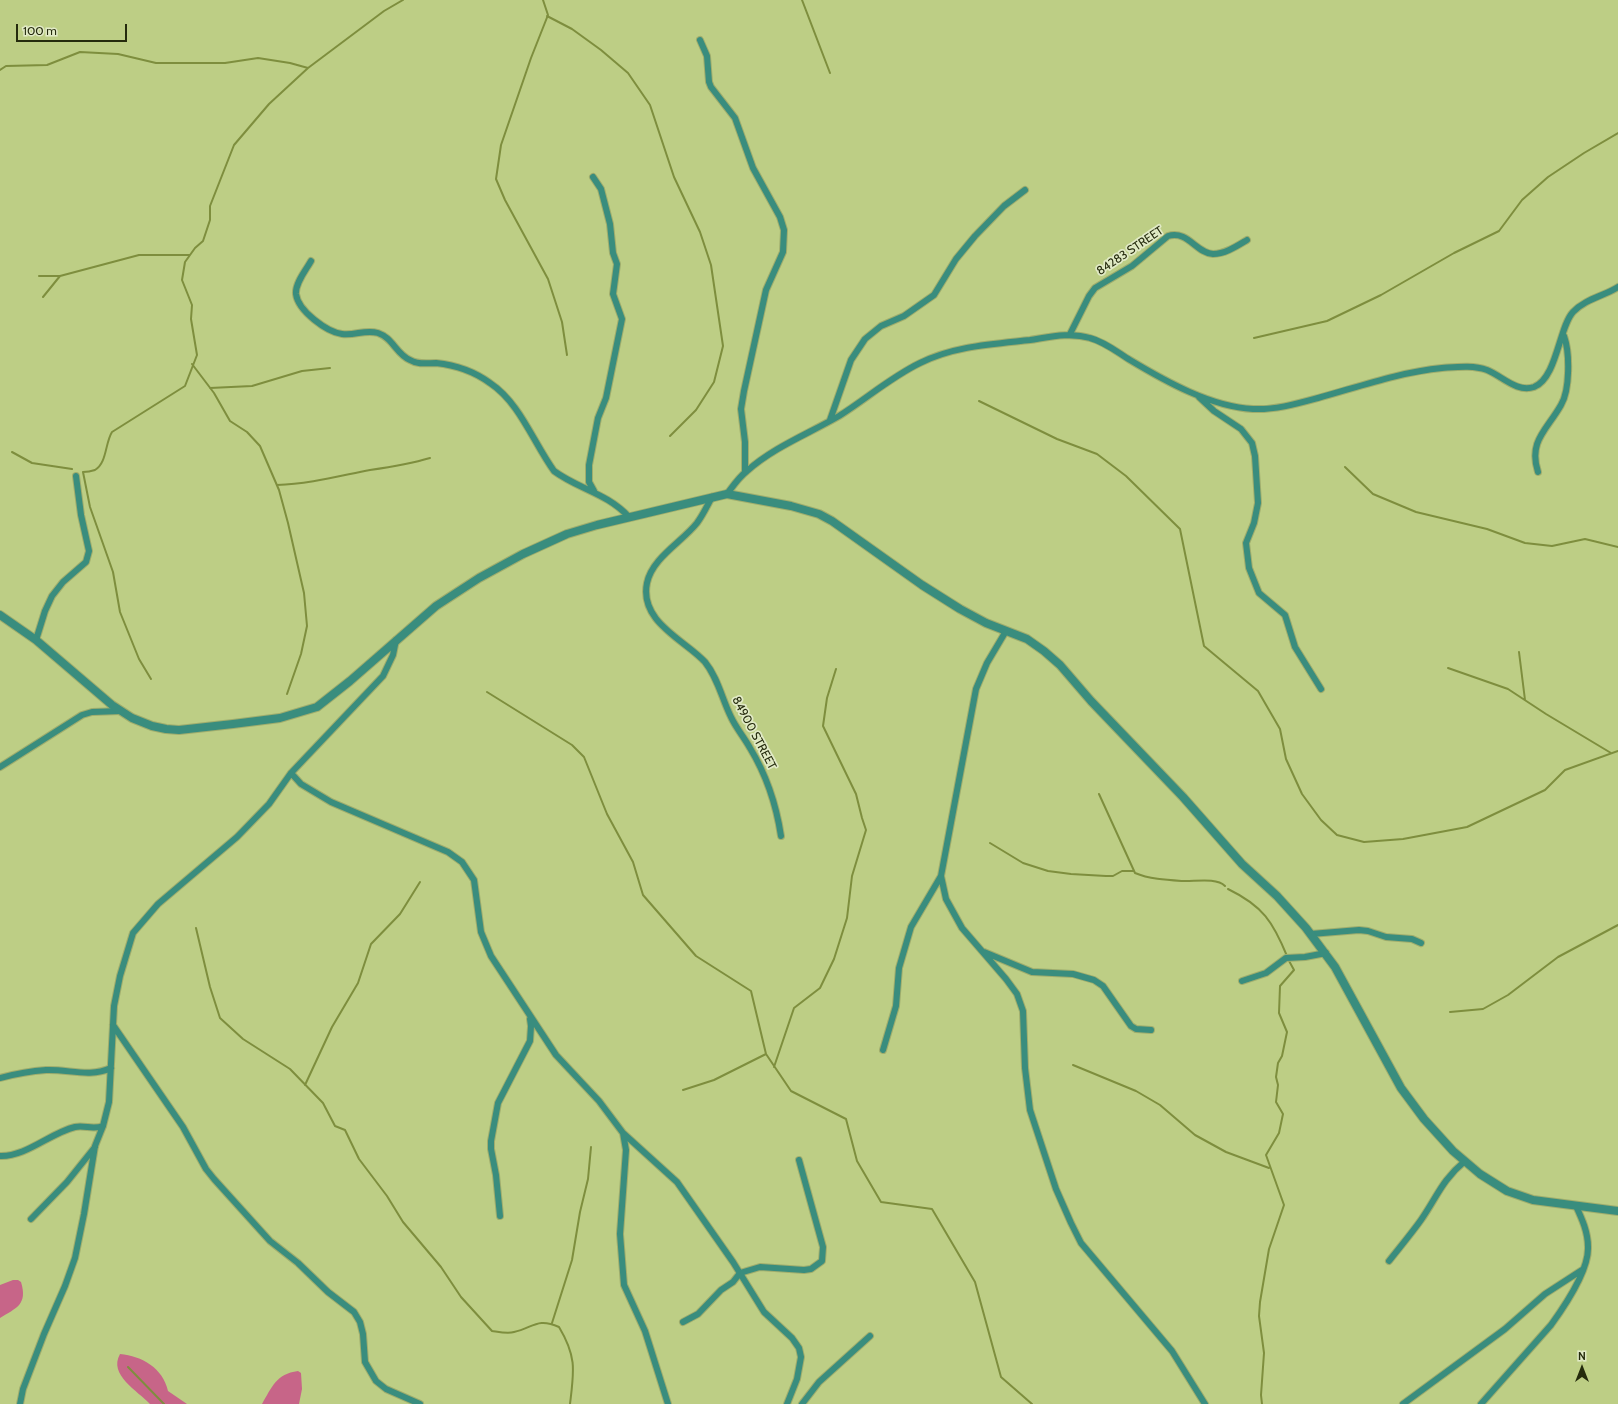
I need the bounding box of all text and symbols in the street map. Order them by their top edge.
scale bar [18,16,129,42]
text: 100 m [23,23,57,38]
street label: 84283 STREET [1094,223,1166,279]
street label: 84900 STREET [729,694,779,772]
north arrow [1562,1348,1602,1388]
text: N [1578,1349,1586,1363]

